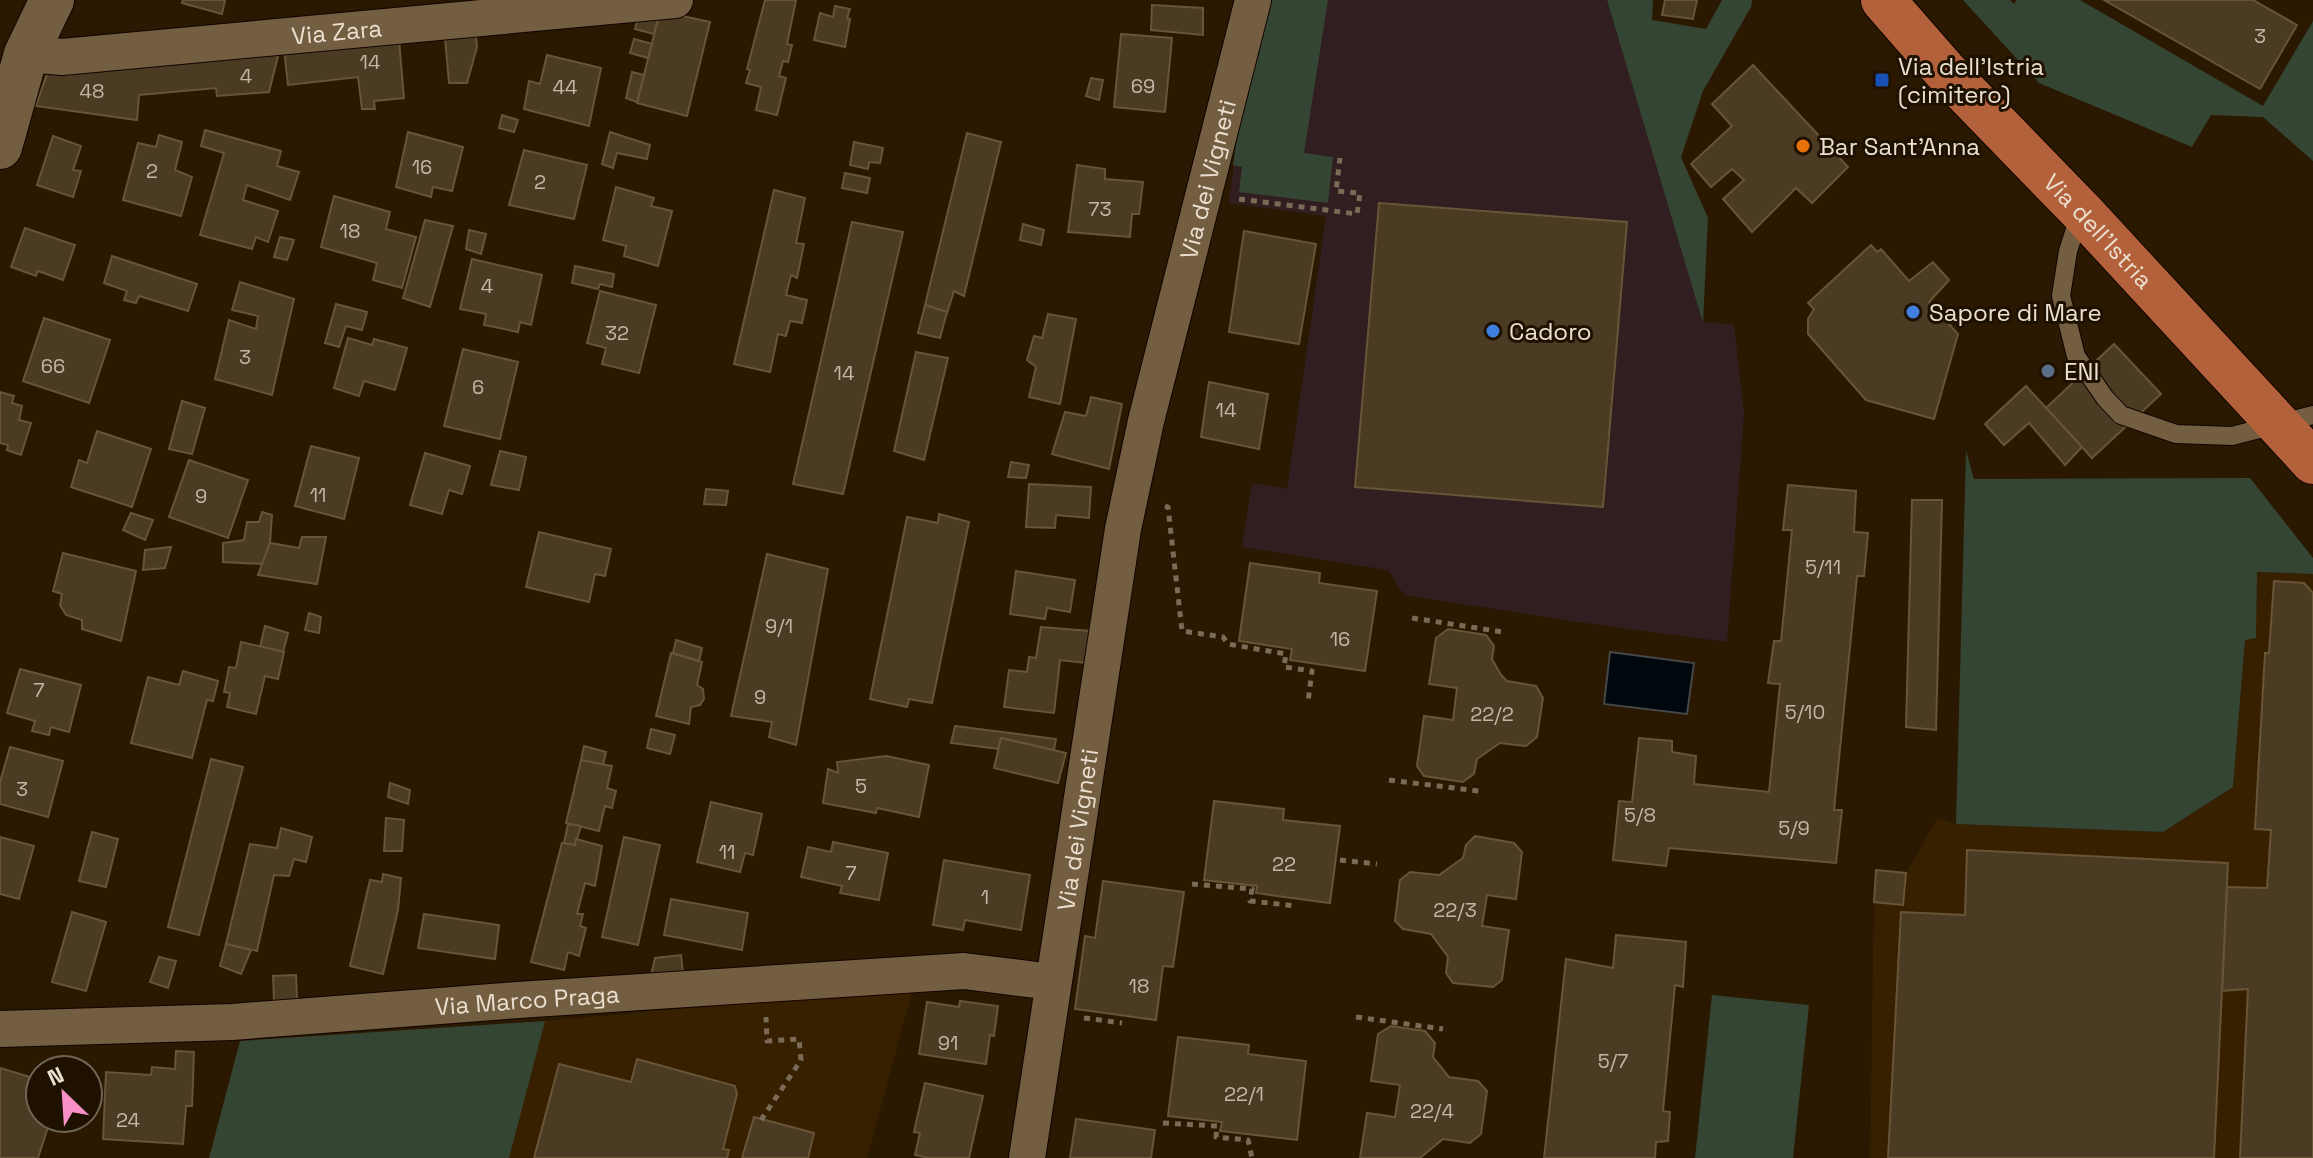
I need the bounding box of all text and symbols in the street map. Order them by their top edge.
street label: Via Zara [290,12,384,51]
house number: 3 [2254,23,2266,49]
house number: 14 [360,49,380,75]
place label: Via dell'Istria (cimitero) [1898,51,2044,110]
house number: 4 [240,63,252,89]
marker: Via dell'Istria (cimitero) [1873,71,1891,89]
house number: 69 [1131,73,1155,99]
house number: 44 [553,74,578,100]
house number: 48 [80,78,104,104]
street label: Via dei Vigneti [1172,96,1243,263]
place label: Bar Sant'Anna [1819,131,1980,162]
marker: Bar Sant'Anna [1794,137,1812,155]
house number: 16 [412,154,432,180]
house number: 2 [146,158,158,184]
street label: Via dell'Istria [2037,167,2160,295]
house number: 2 [534,169,546,195]
house number: 73 [1088,196,1112,222]
house number: 18 [340,218,360,244]
house number: 4 [481,273,493,299]
place label: Sapore di Mare [1929,297,2102,328]
marker: Sapore di Mare [1904,303,1922,321]
place label: Cadoro [1509,316,1592,347]
house number: 32 [605,320,629,346]
marker: Cadoro [1484,322,1502,340]
house number: 3 [239,344,251,370]
house number: 66 [41,353,65,379]
place label: ENI [2064,356,2099,387]
house number: 14 [834,360,854,386]
marker: ENI [2039,362,2057,380]
house number: 6 [472,374,484,400]
house number: 14 [1216,397,1236,423]
house number: 11 [310,482,326,508]
house number: 9 [195,483,207,509]
house number: 5/11 [1805,554,1841,580]
house number: 9/1 [765,613,793,639]
house number: 16 [1330,626,1350,652]
house number: 7 [33,677,45,703]
house number: 9 [754,684,766,710]
house number: 5/10 [1785,699,1825,725]
house number: 22/2 [1470,701,1514,727]
street label: Via dei Vigneti [1049,747,1105,913]
house number: 5 [855,773,867,799]
house number: 3 [16,776,28,802]
house number: 5/8 [1624,802,1656,828]
house number: 5/9 [1778,815,1810,841]
house number: 11 [719,839,735,865]
house number: 22 [1272,851,1296,877]
house number: 7 [845,860,857,886]
house number: 1 [981,884,989,910]
house number: 22/3 [1433,897,1477,923]
house number: 18 [1129,973,1149,999]
street label: Via Marco Praga [434,978,621,1022]
house number: 91 [938,1030,958,1056]
house number: 5/7 [1598,1048,1628,1074]
north arrow [24,1054,104,1134]
text: N [43,1060,68,1092]
house number: 22/1 [1224,1081,1264,1107]
house number: 22/4 [1410,1098,1454,1124]
house number: 24 [116,1107,140,1133]

